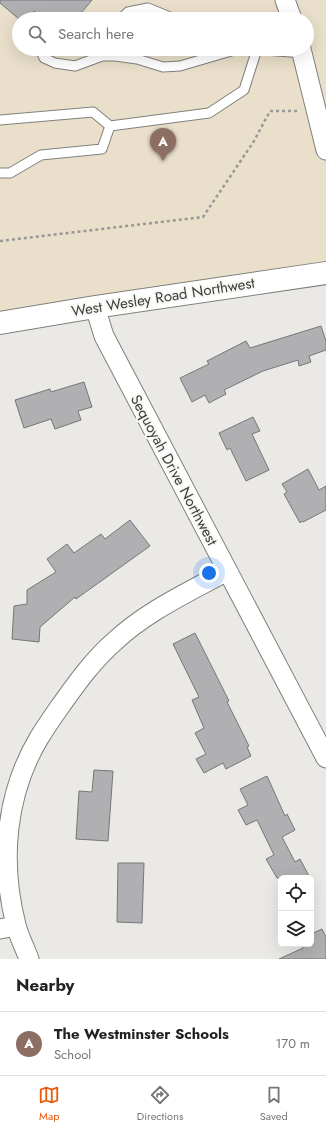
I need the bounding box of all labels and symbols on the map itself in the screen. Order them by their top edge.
pin: A [150,128,176,161]
street label: West Wesley Road Northwest [70,272,257,322]
street label: Sequoyah Drive Northwest [125,391,223,550]
your location [199,563,219,583]

